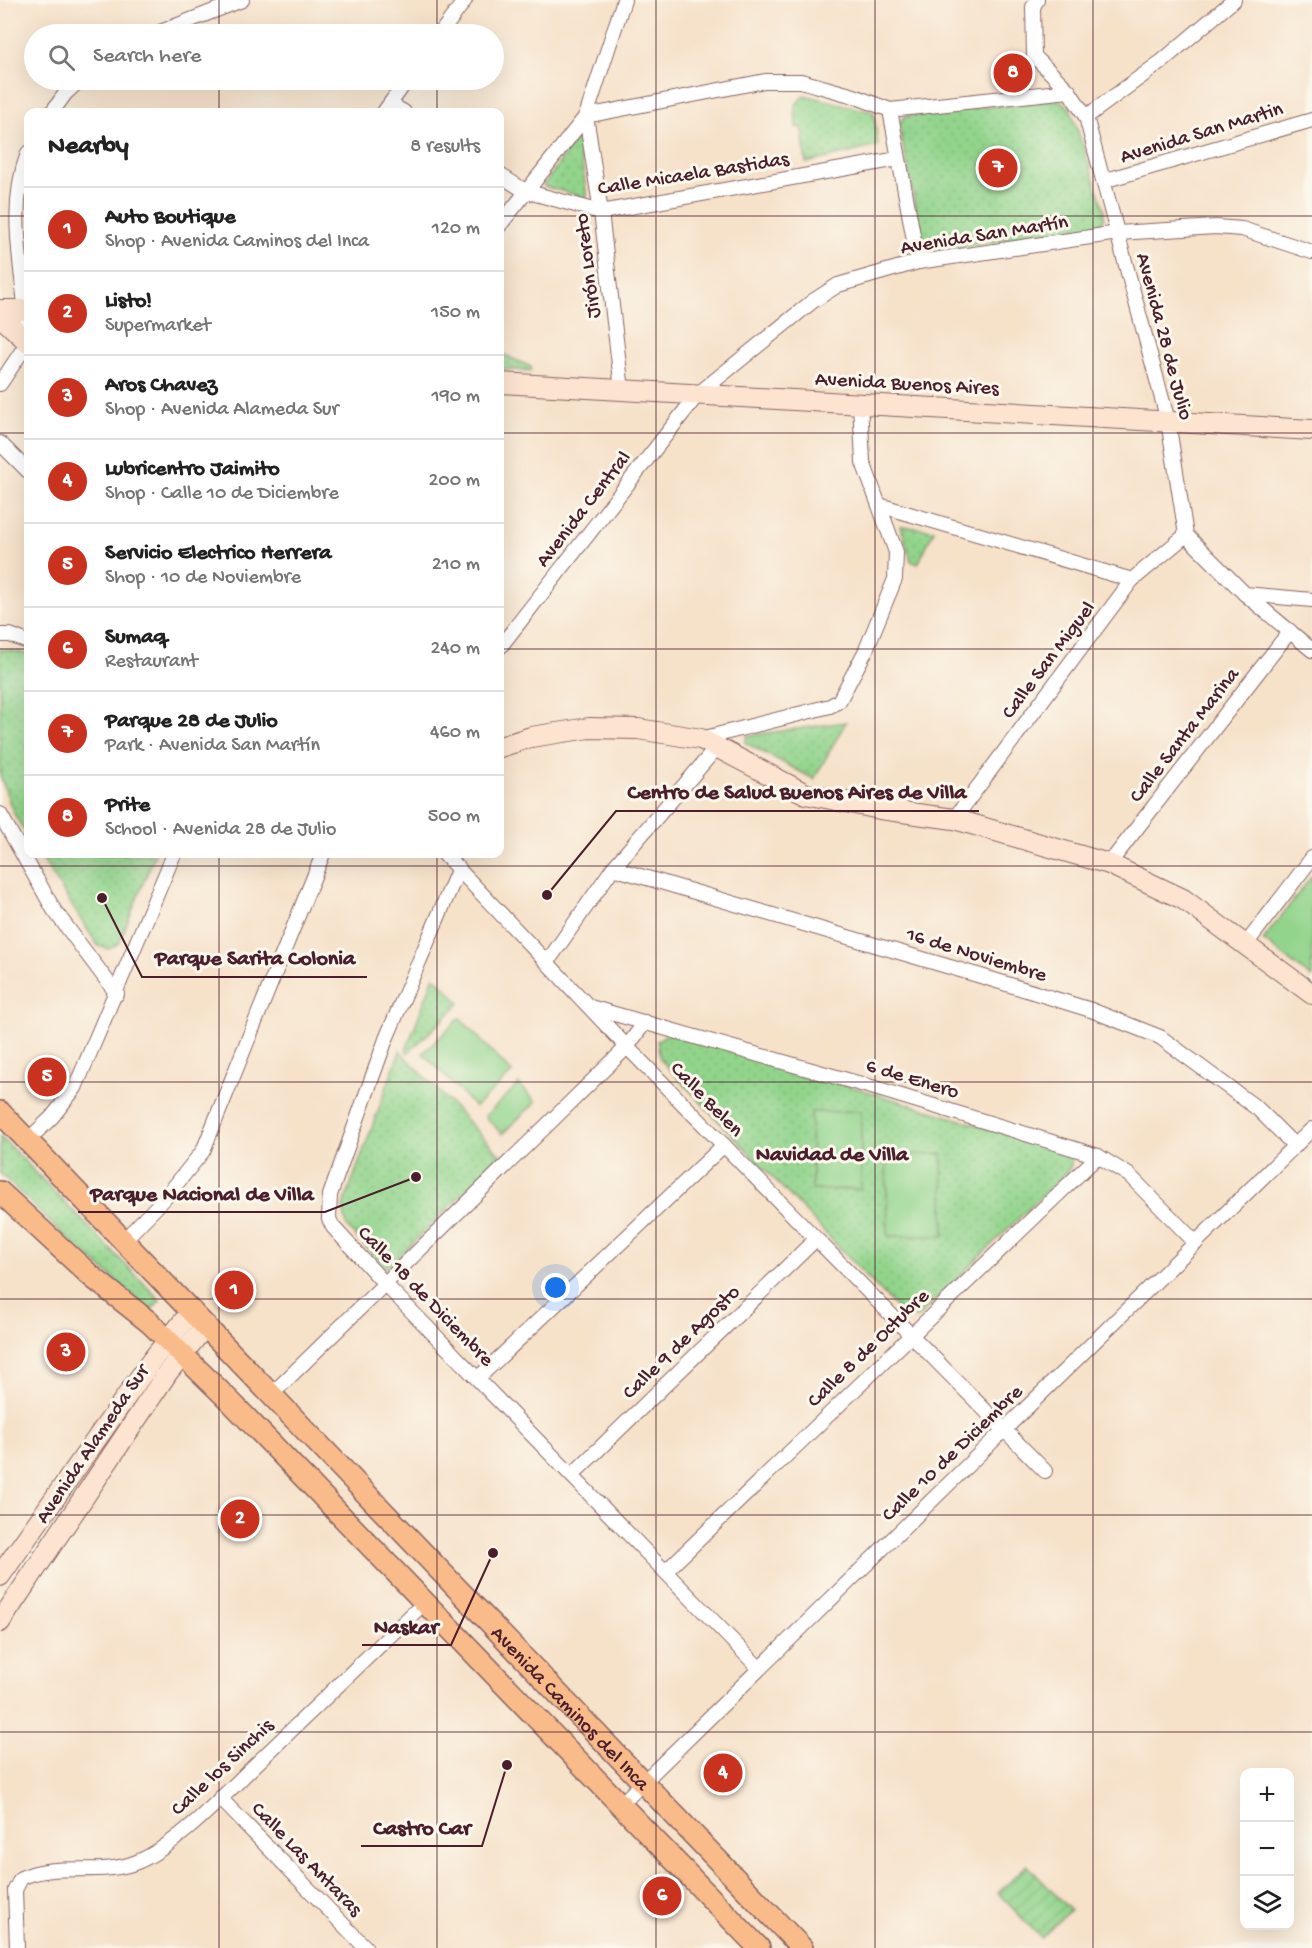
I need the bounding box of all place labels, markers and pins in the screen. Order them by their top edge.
pin: 8 [994,50,1032,96]
pin: 7 [978,146,1018,190]
callout: Centro de Salud Buenos Aires de Villa [616,771,979,811]
callout: Parque Sarita Colonia [142,937,367,977]
pin: 5 [28,1054,66,1100]
callout: Parque Nacional de Villa [78,1172,325,1212]
pin: 1 [214,1268,254,1312]
pin: 3 [46,1330,86,1374]
pin: 2 [220,1496,260,1541]
callout: Naskar [362,1605,451,1645]
pin: 4 [704,1750,742,1796]
callout: Castro Car [361,1806,482,1846]
pin: 6 [642,1874,682,1918]

